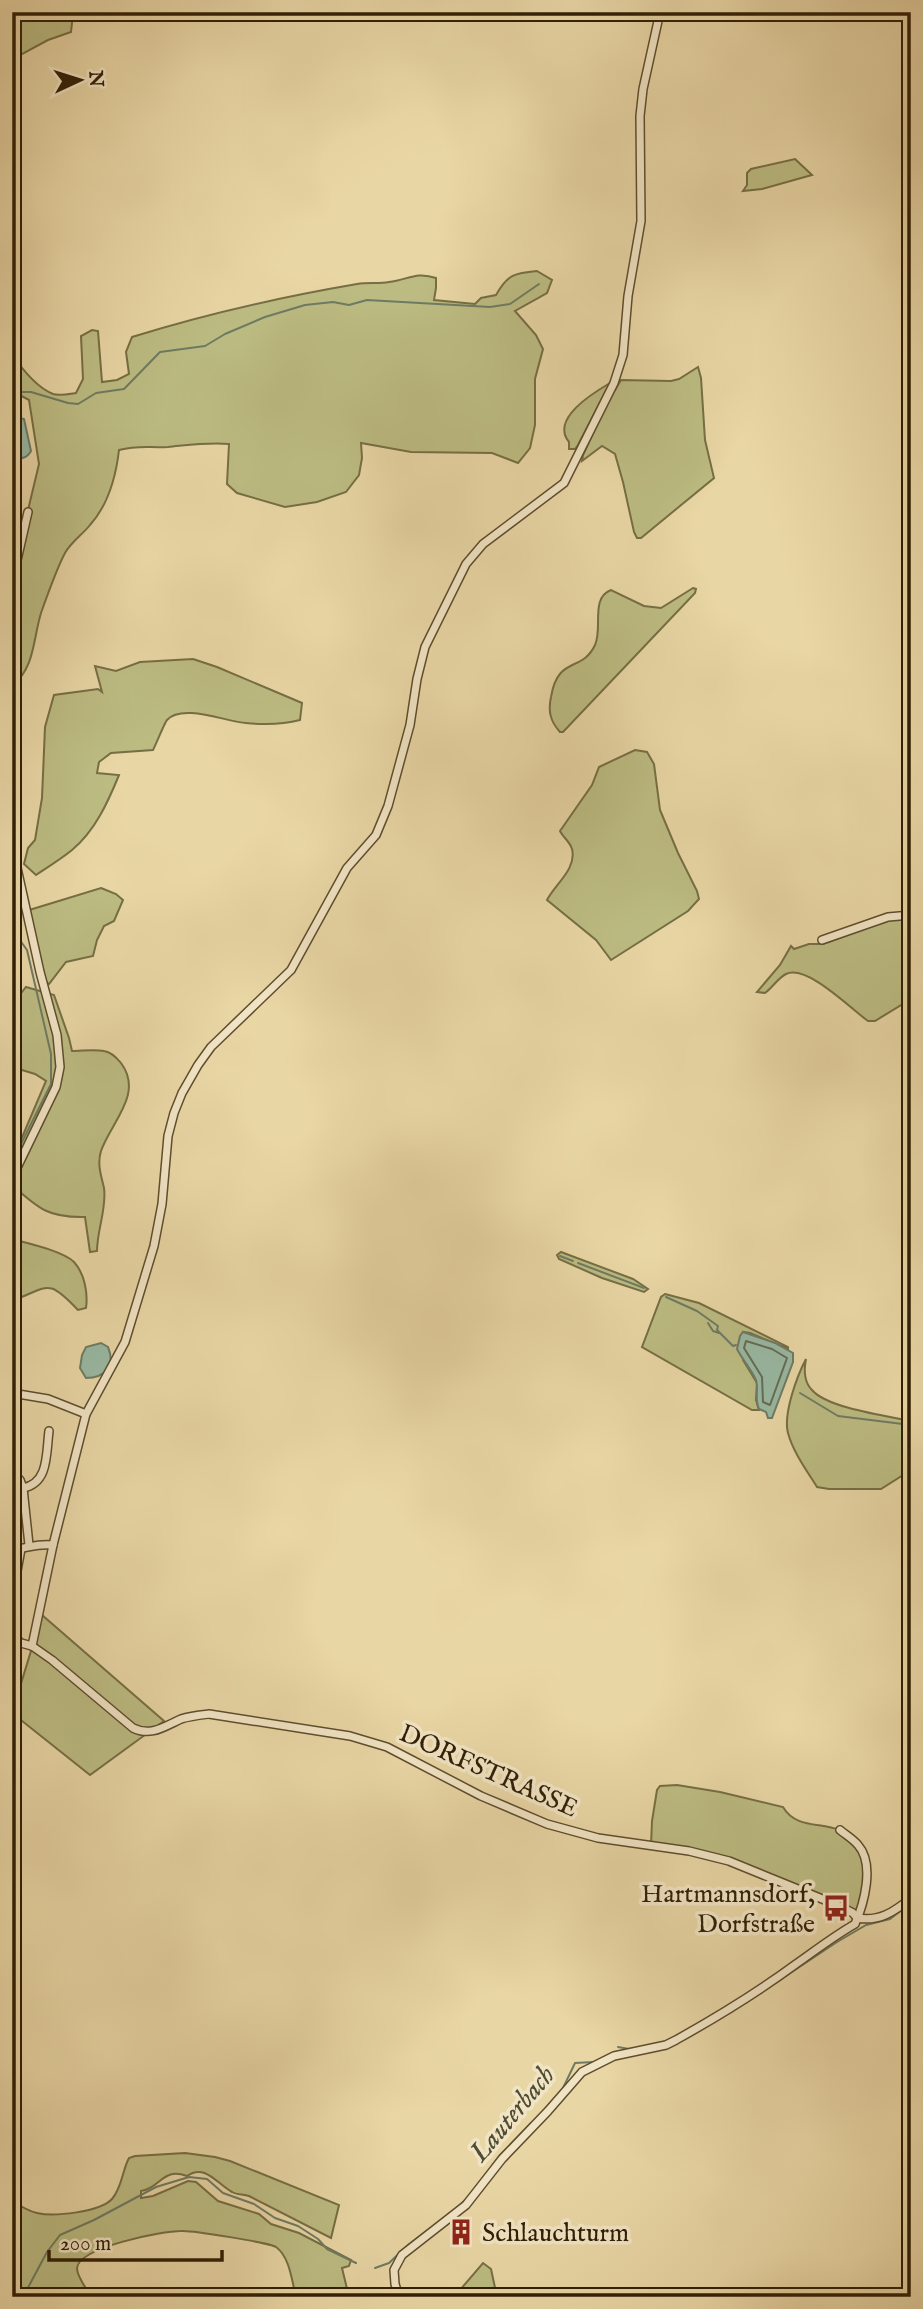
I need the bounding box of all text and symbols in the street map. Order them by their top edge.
north arrow [46,46,116,116]
text: N [82,69,108,89]
street label: DORFSTRASSE [394,1717,583,1826]
place label: Hartmannsdorf, Dorfstraße [641,1878,815,1941]
bus stop icon: Hartmannsdorf, Dorfstraße [821,1893,851,1923]
water label: Lauterbach [462,2059,563,2171]
building icon: Schlauchturm [446,2217,476,2247]
place label: Schlauchturm [482,2217,629,2250]
scale bar [49,2218,222,2262]
text: 200 m [60,2231,111,2258]

